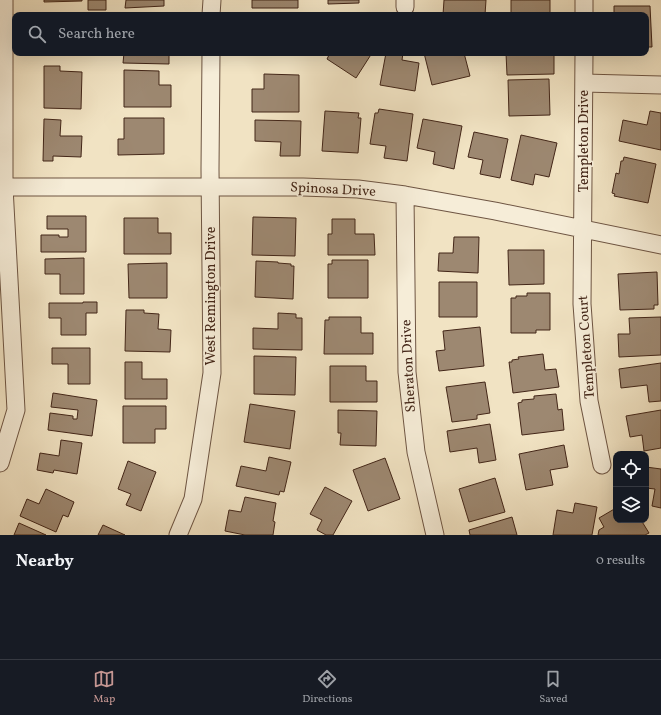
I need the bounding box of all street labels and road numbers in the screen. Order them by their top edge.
street label: Templeton Drive [575,89,594,192]
street label: Spinosa Drive [290,178,377,202]
street label: West Remington Drive [202,226,221,365]
street label: Templeton Court [574,295,600,399]
street label: Sheraton Drive [397,319,421,413]

